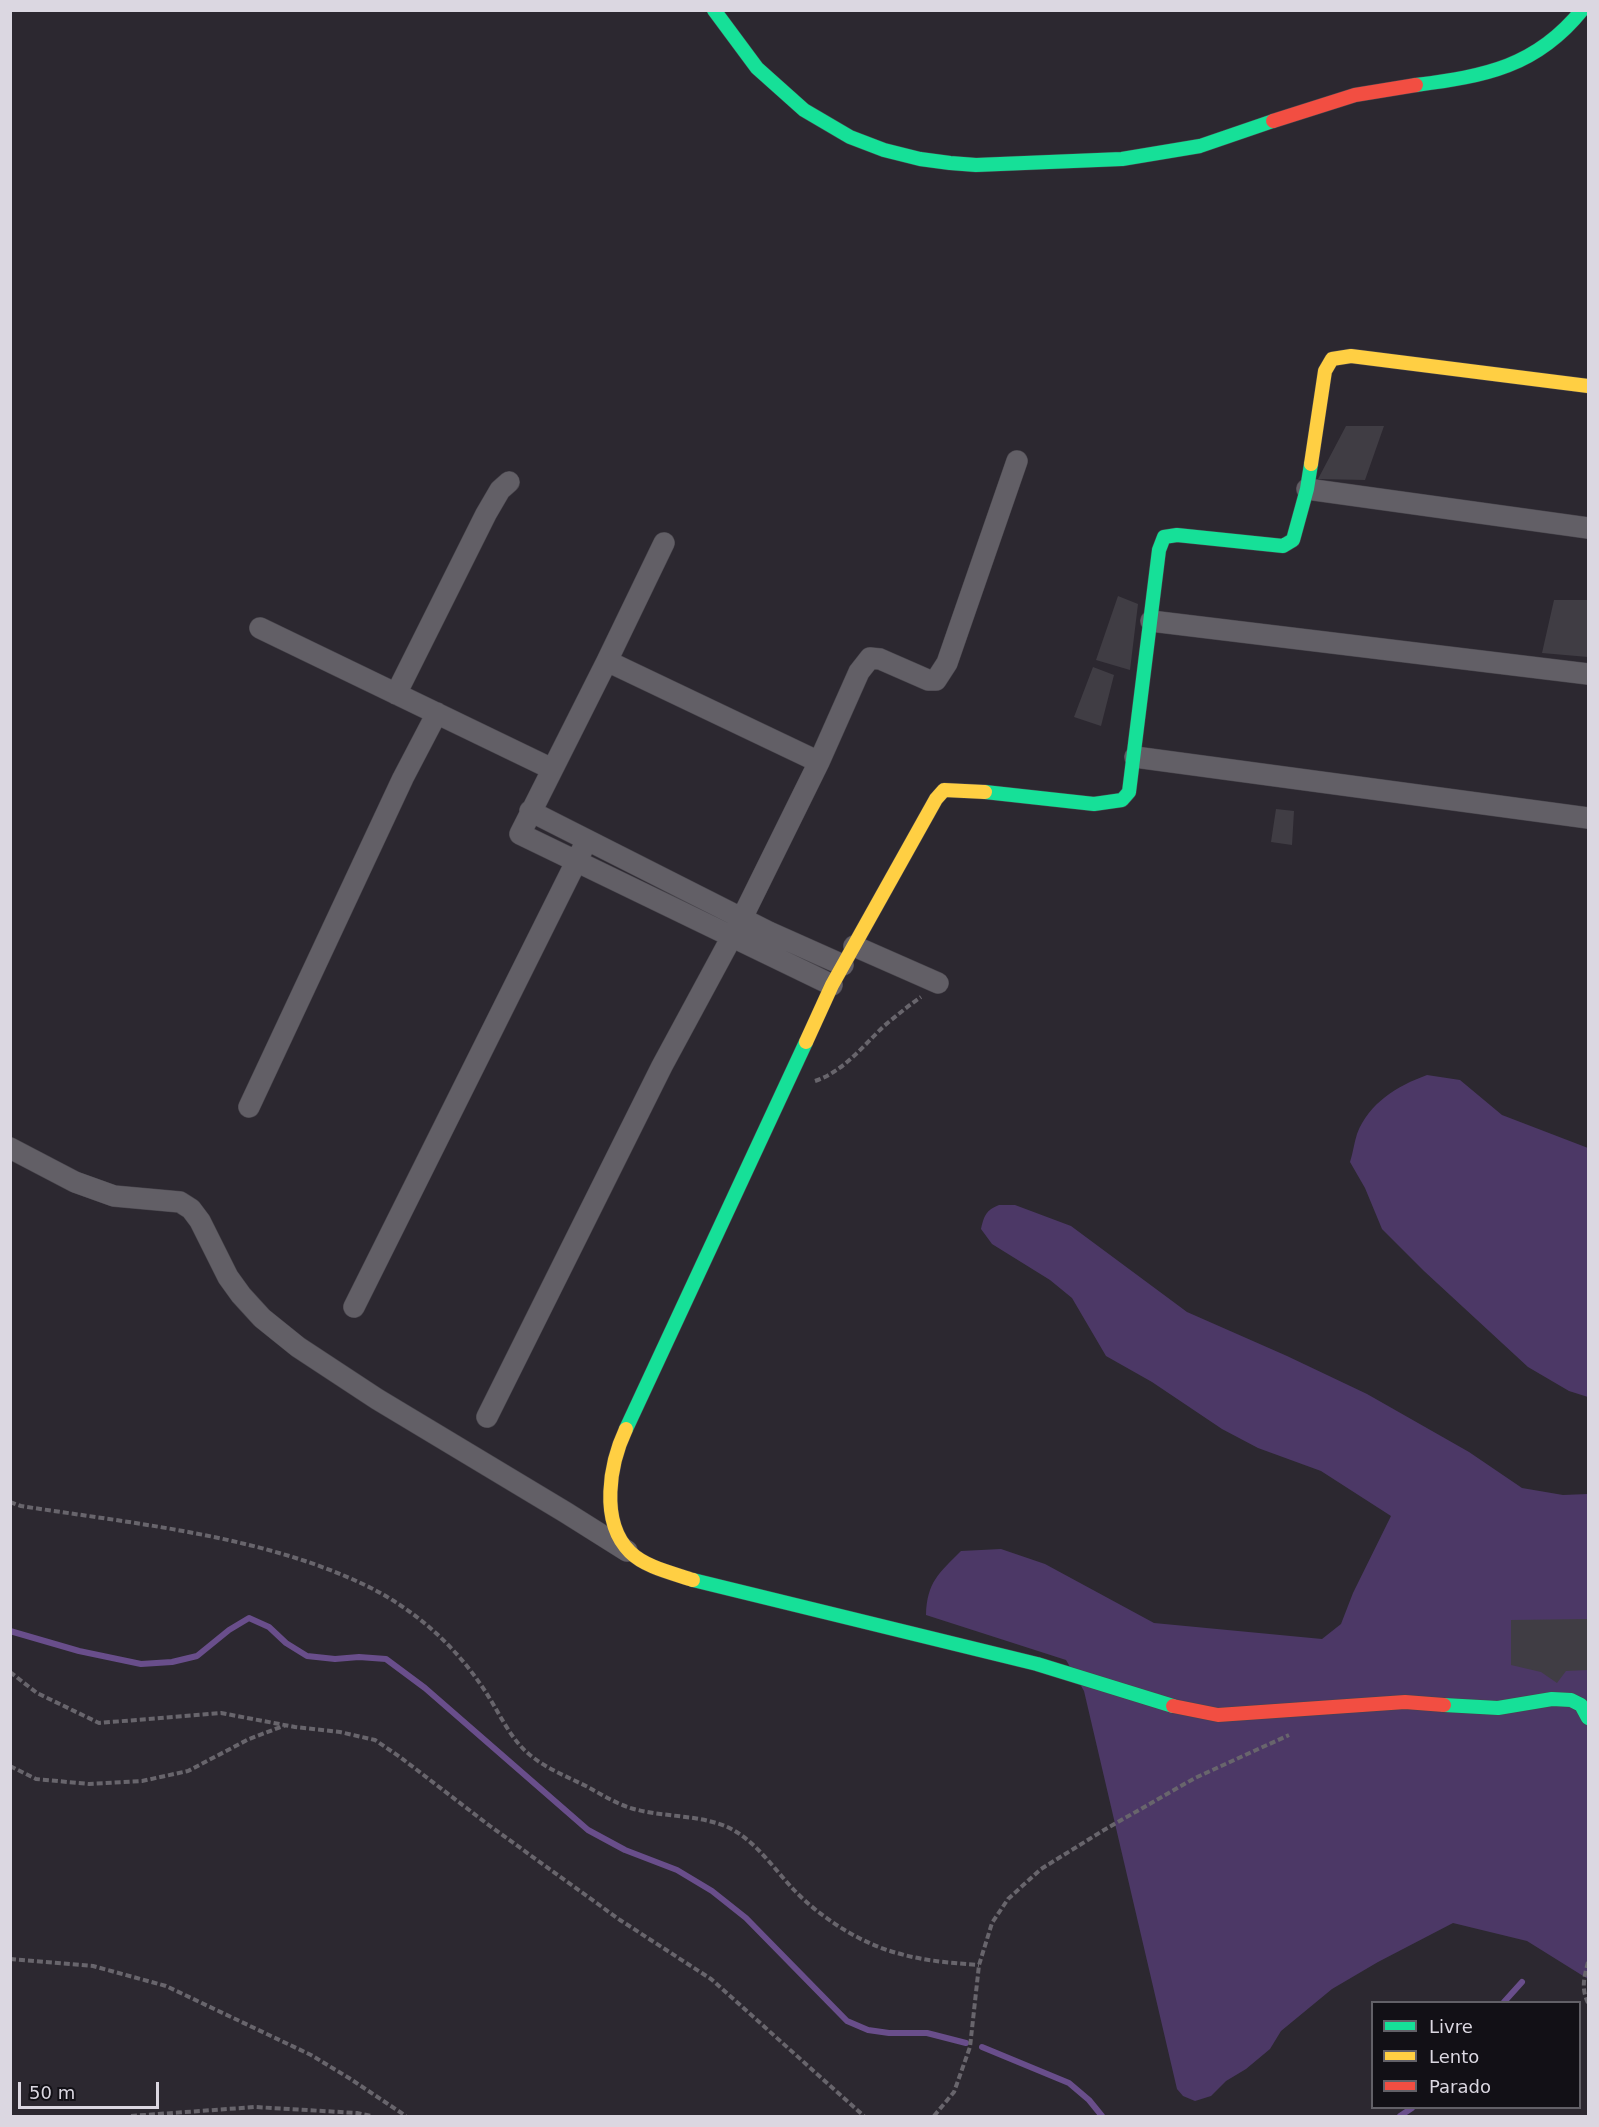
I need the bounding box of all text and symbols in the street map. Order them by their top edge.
legend [1371,2001,1581,2109]
text: Livre [1429,2016,1473,2037]
text: Lento [1429,2046,1479,2067]
scale bar [21,2070,162,2108]
text: Parado [1429,2076,1491,2097]
text: 50 m [29,2082,75,2103]

